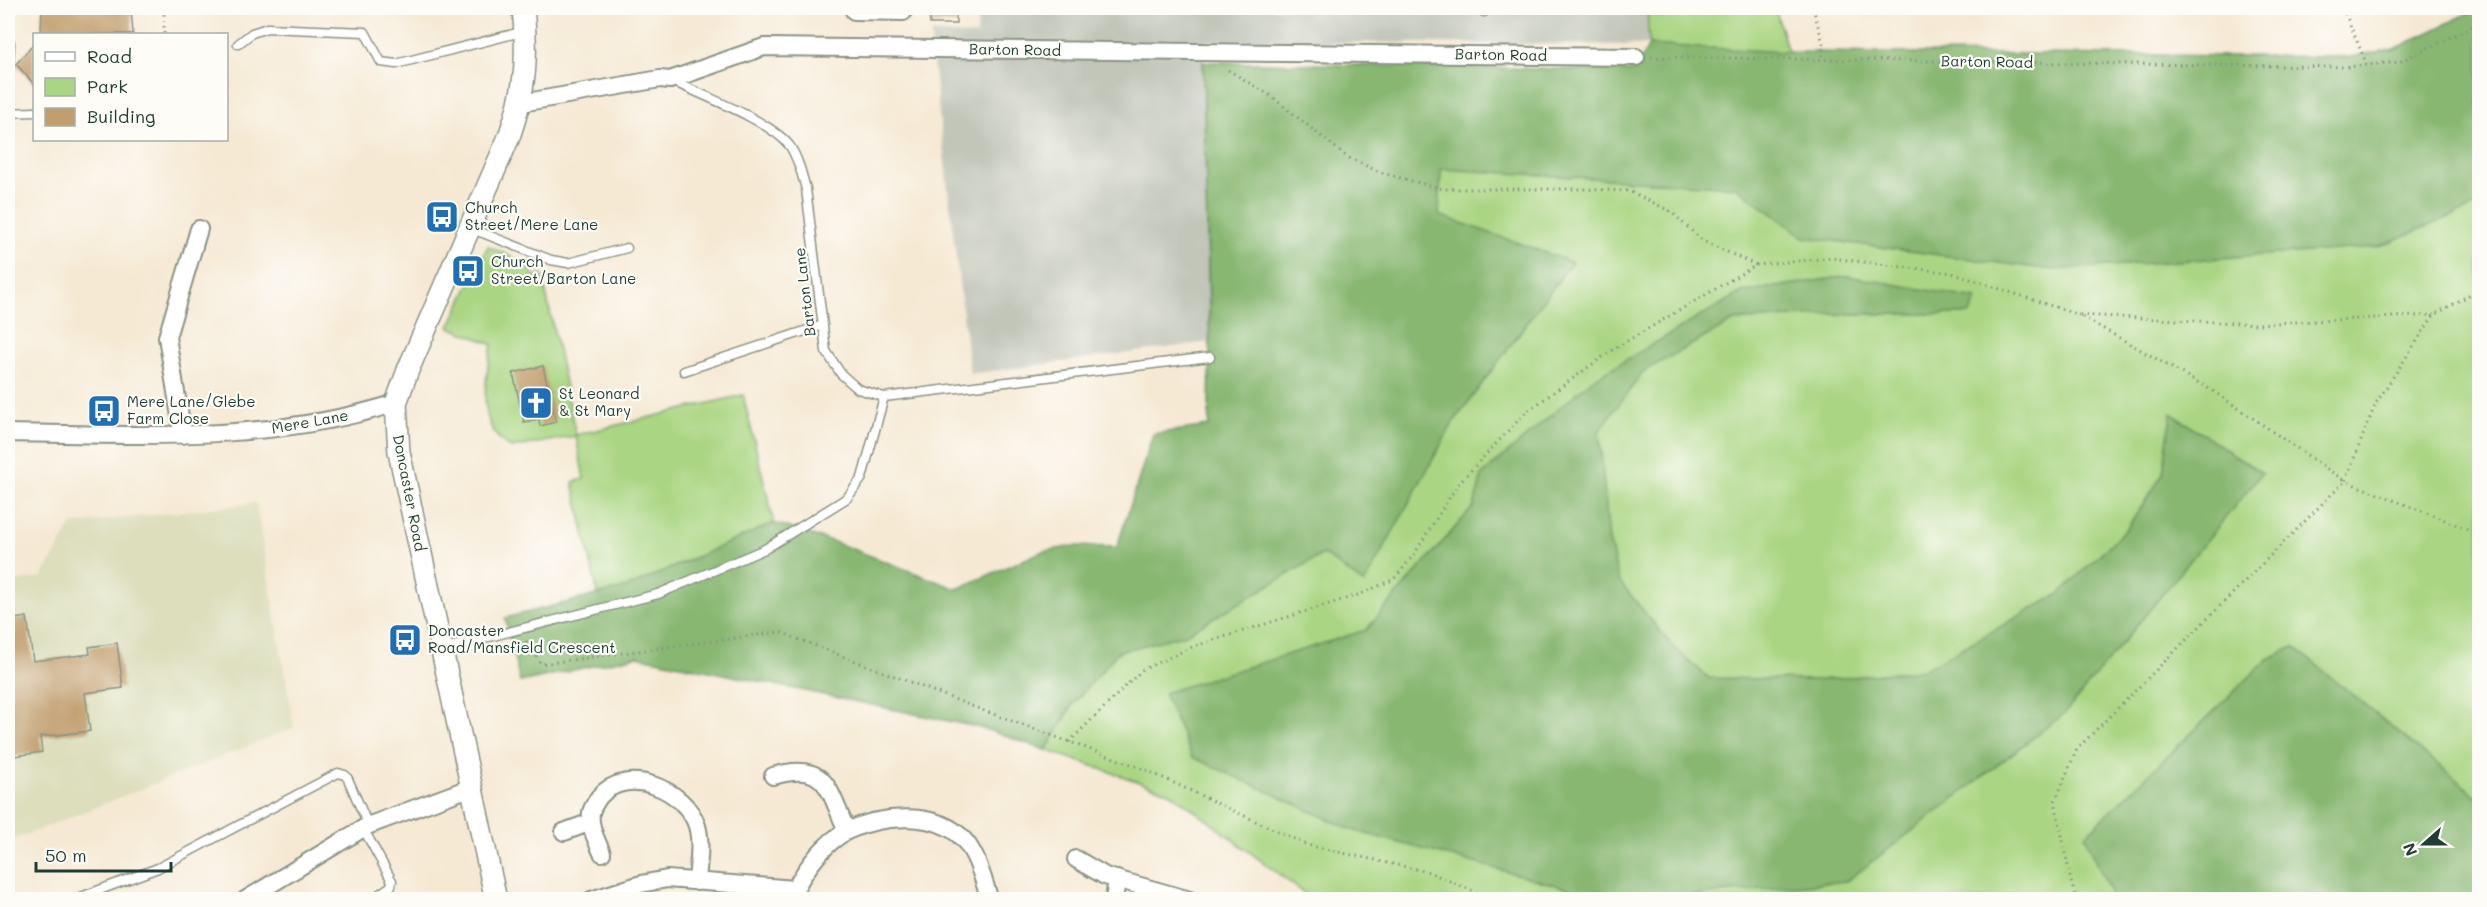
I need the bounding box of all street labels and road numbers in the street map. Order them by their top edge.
street label: Barton Road [969,38,1061,60]
street label: Barton Road [1455,43,1547,65]
street label: Barton Road [1941,50,2033,72]
street label: Barton Lane [789,246,819,338]
street label: Mere Lane [270,404,350,438]
street label: Doncaster Road [389,433,431,553]

